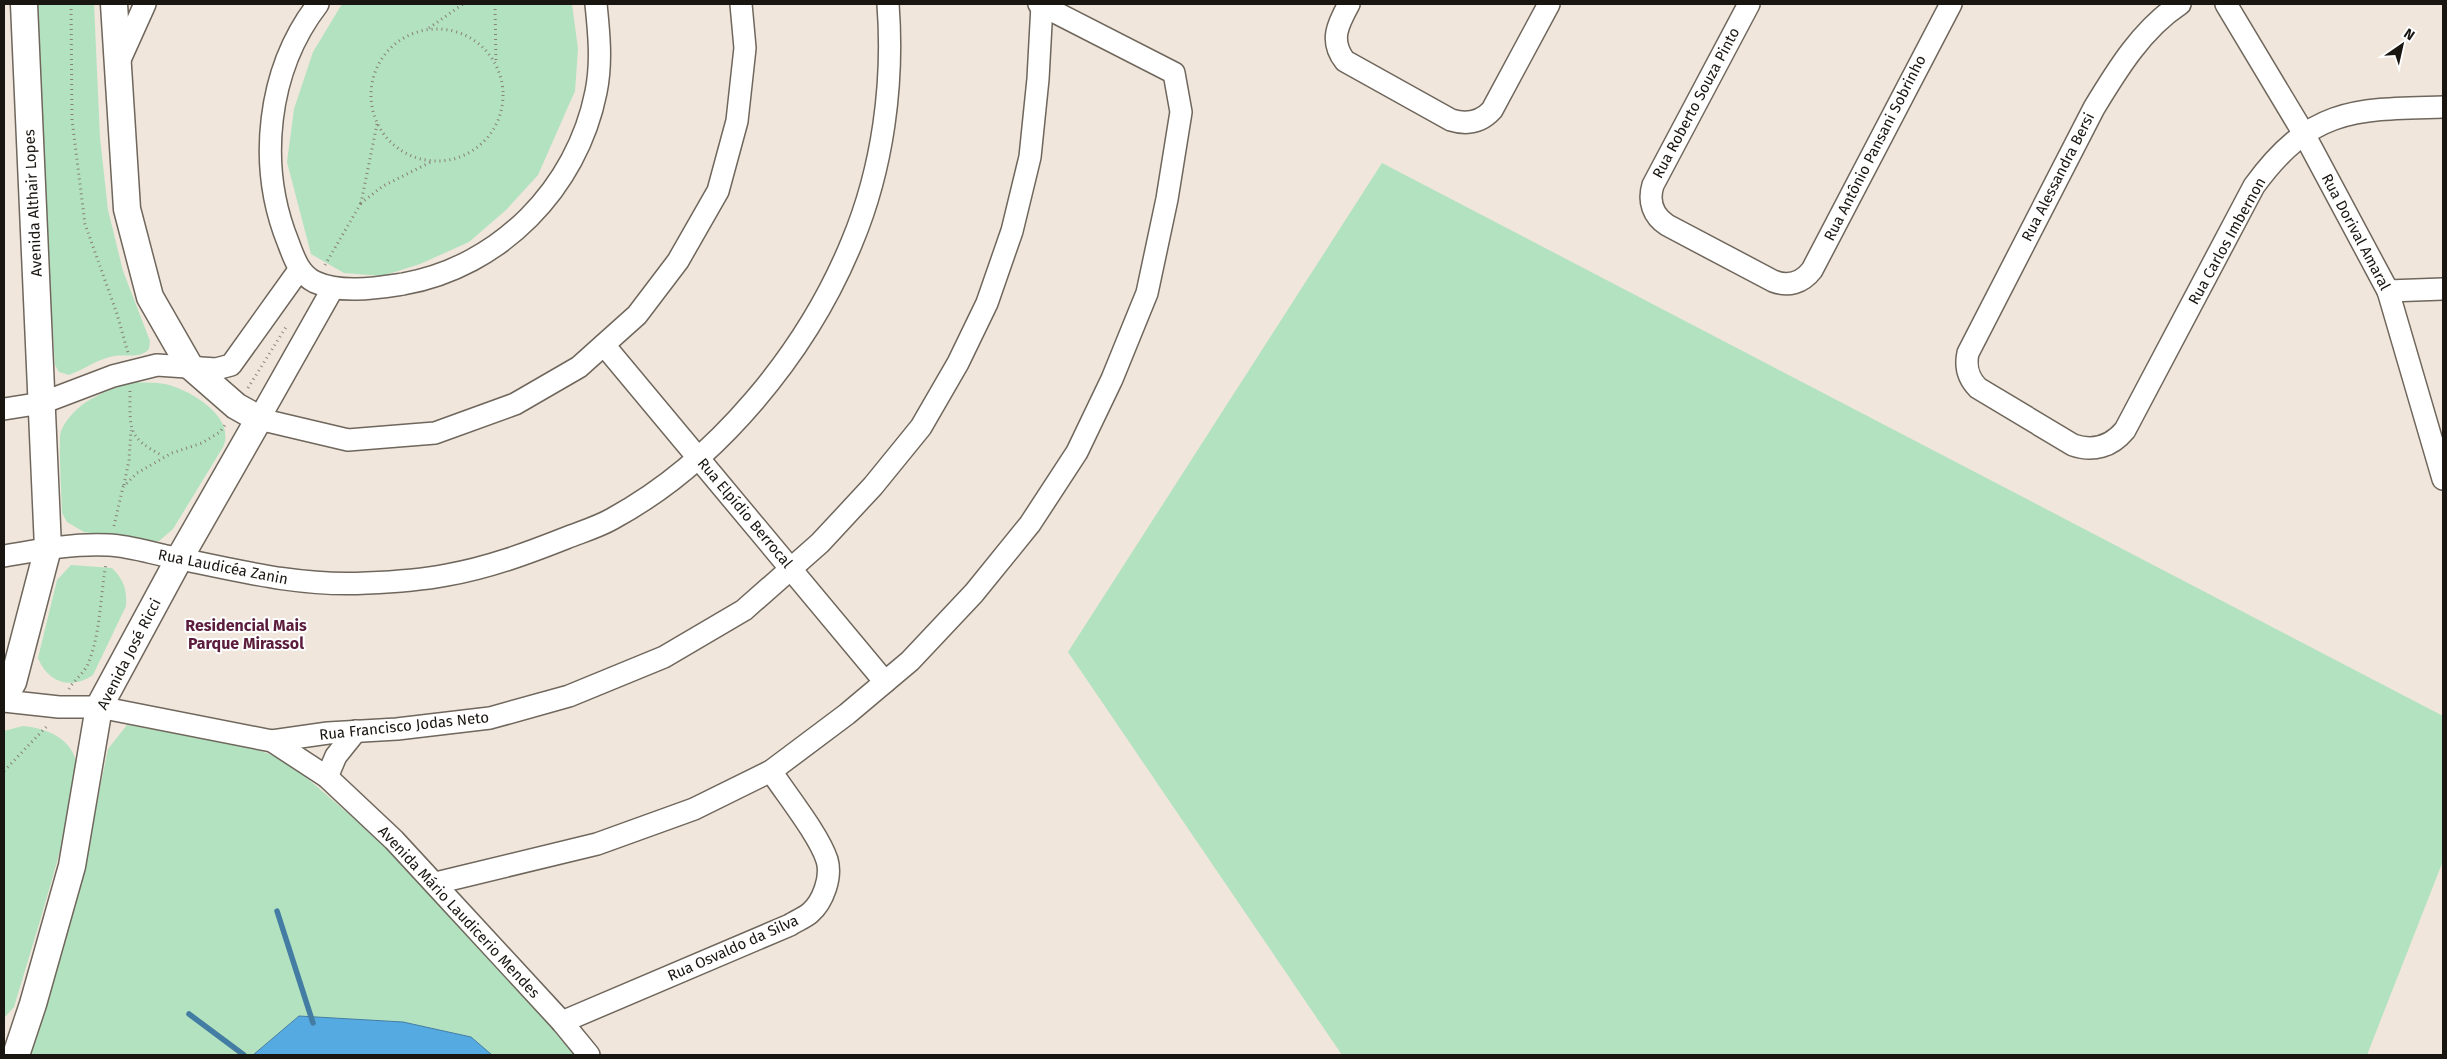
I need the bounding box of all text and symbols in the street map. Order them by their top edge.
north arrow [2377,20,2427,70]
street label: Rua Roberto Souza Pinto [1649,25,1743,181]
text: N [2400,25,2418,44]
street label: Rua Antônio Pansani Sobrinho [1820,52,1930,244]
street label: Rua Alessandra Bersi [2018,110,2098,244]
street label: Avenida Althair Lopes [20,129,46,277]
street label: Rua Dorival Amaral [2318,171,2395,294]
street label: Rua Carlos Imbernon [2185,174,2269,308]
street label: Rua Elpídio Berrocal [694,454,797,572]
street label: Rua Laudicéa Zanin [157,546,289,588]
street label: Avenida José Ricci [93,595,165,713]
district label: Residencial Mais Parque Mirassol [185,616,307,653]
street label: Rua Francisco Jodas Neto [318,708,490,744]
street label: Avenida Mário Laudicerio Mendes [374,822,544,1002]
street label: Rua Osvaldo da Silva [665,911,801,985]

